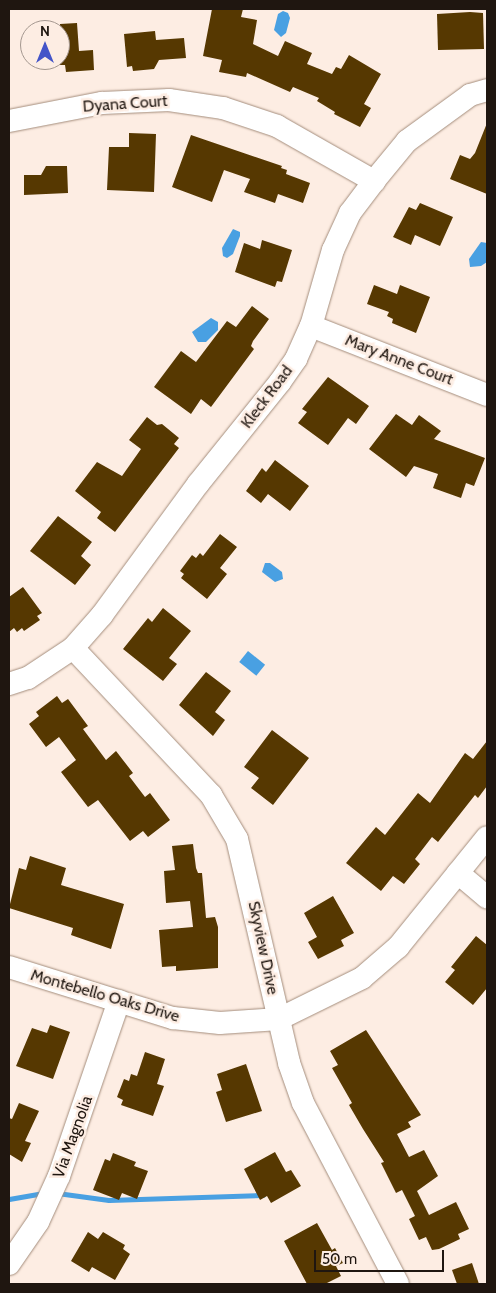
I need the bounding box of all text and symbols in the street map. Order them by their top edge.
north arrow [20,20,70,70]
text: N [40,22,50,40]
street label: Dyana Court [82,91,168,117]
street label: Mary Anne Court [342,331,456,389]
street label: Kleck Road [237,362,297,432]
street label: Skyview Drive [244,900,282,996]
street label: Montebello Oaks Drive [28,966,182,1026]
street label: Via Magnolia [49,1093,97,1181]
scale bar [316,1240,446,1272]
text: 50 m [322,1250,357,1268]

